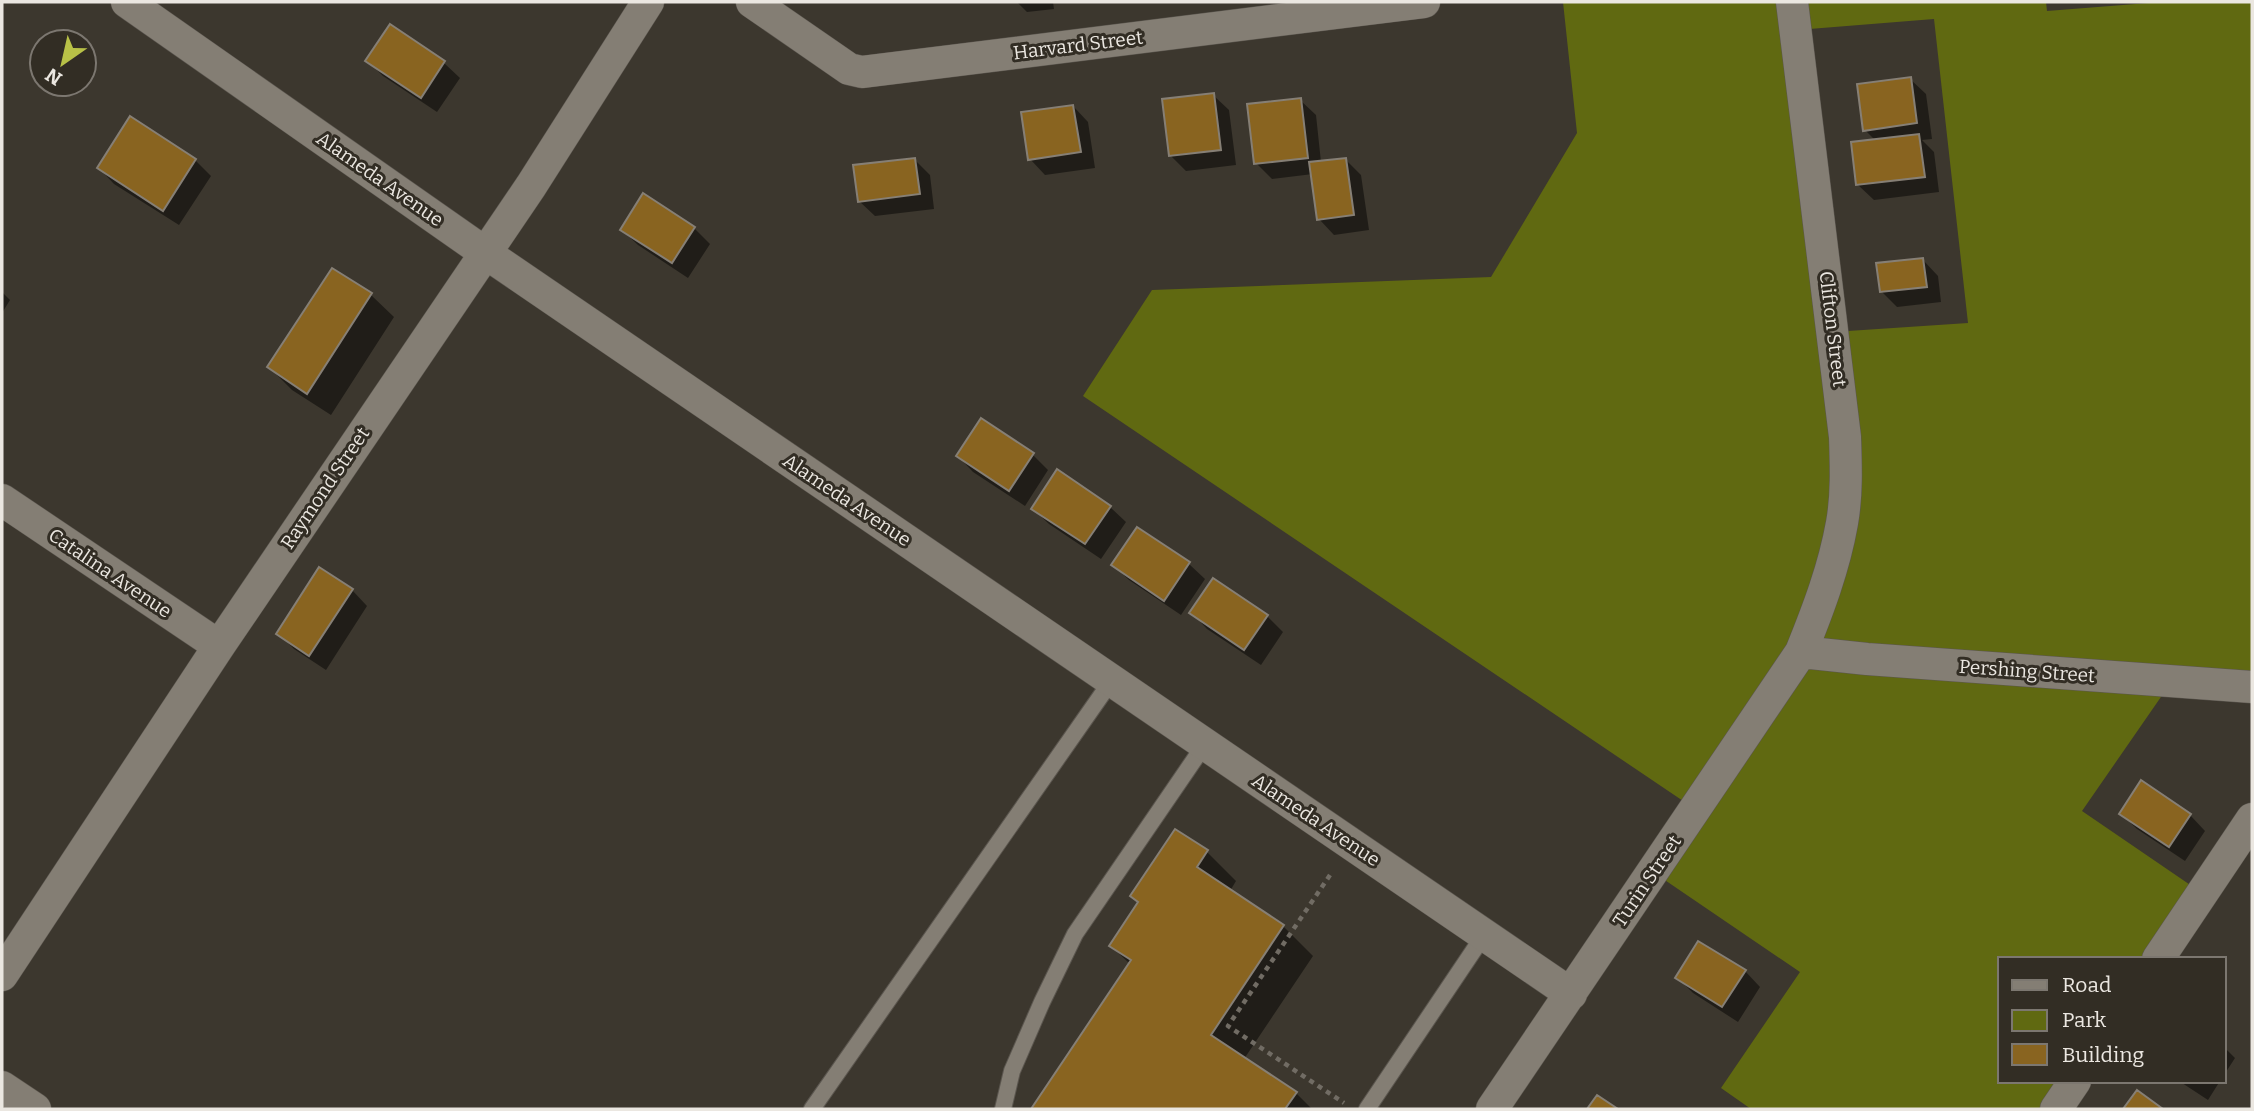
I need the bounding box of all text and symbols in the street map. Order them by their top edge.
street label: Harvard Street [1012,26,1144,64]
north arrow [28,28,98,98]
text: N [41,63,66,90]
street label: Alameda Avenue [312,127,448,231]
street label: Clifton Street [1814,270,1852,388]
street label: Raymond Street [276,423,374,553]
street label: Alameda Avenue [779,449,915,551]
street label: Catalina Avenue [44,523,176,623]
street label: Pershing Street [1958,655,2096,687]
street label: Alameda Avenue [1248,769,1384,871]
street label: Turin Street [1608,831,1686,931]
legend [1998,957,2226,1083]
text: Road [2062,972,2111,998]
text: Park [2062,1007,2106,1033]
text: Building [2062,1042,2145,1068]

